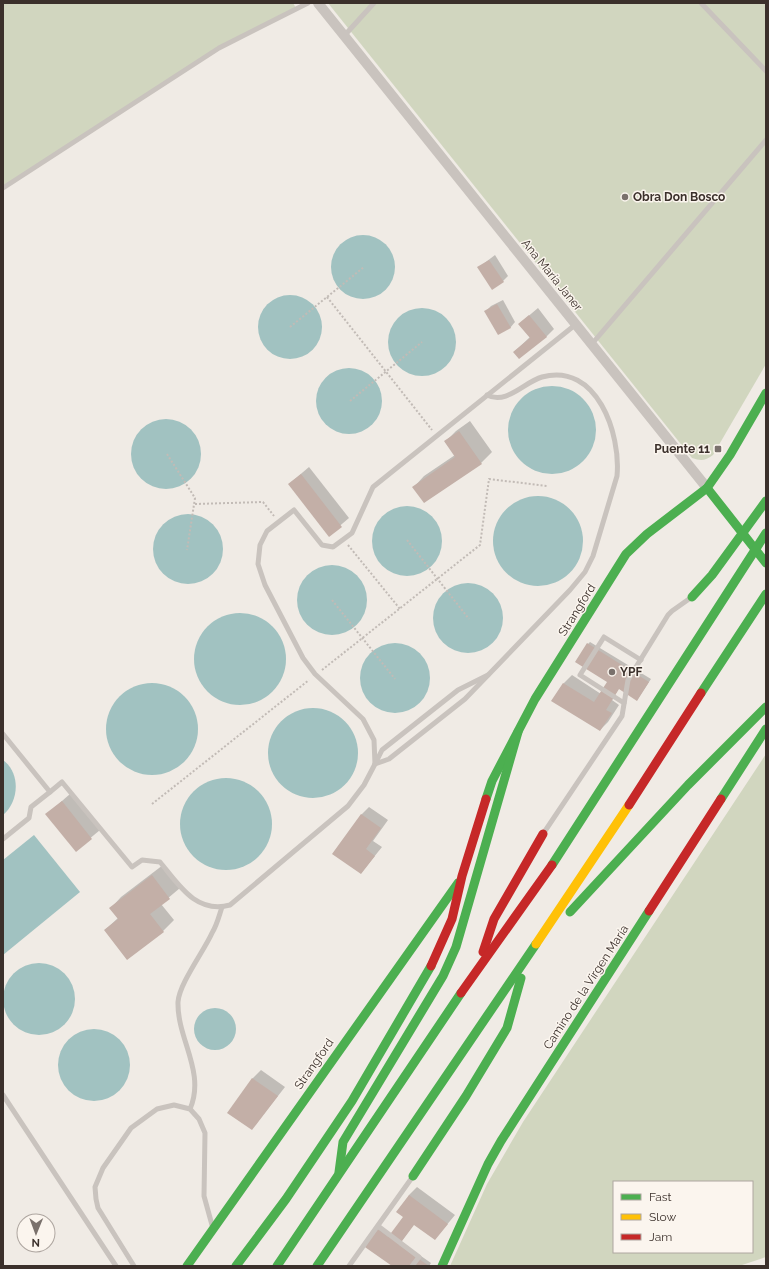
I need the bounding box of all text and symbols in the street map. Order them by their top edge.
place label: Obra Don Bosco [633,190,725,204]
marker: Obra Don Bosco [620,192,630,202]
street label: Ana María Janer [519,236,586,314]
place label: Puente 11 [654,442,710,456]
marker: Puente 11 [713,444,723,454]
street label: Strangford [555,581,599,639]
place label: YPF [620,665,642,679]
marker: YPF [607,667,617,677]
street label: Camino de la Virgen María [541,922,631,1052]
street label: Strangford [291,1036,337,1092]
legend [613,1181,753,1253]
text: Fast [649,1190,672,1204]
text: Slow [649,1210,676,1224]
north arrow [16,1213,56,1253]
text: Jam [649,1230,672,1244]
text: N [32,1236,40,1249]

